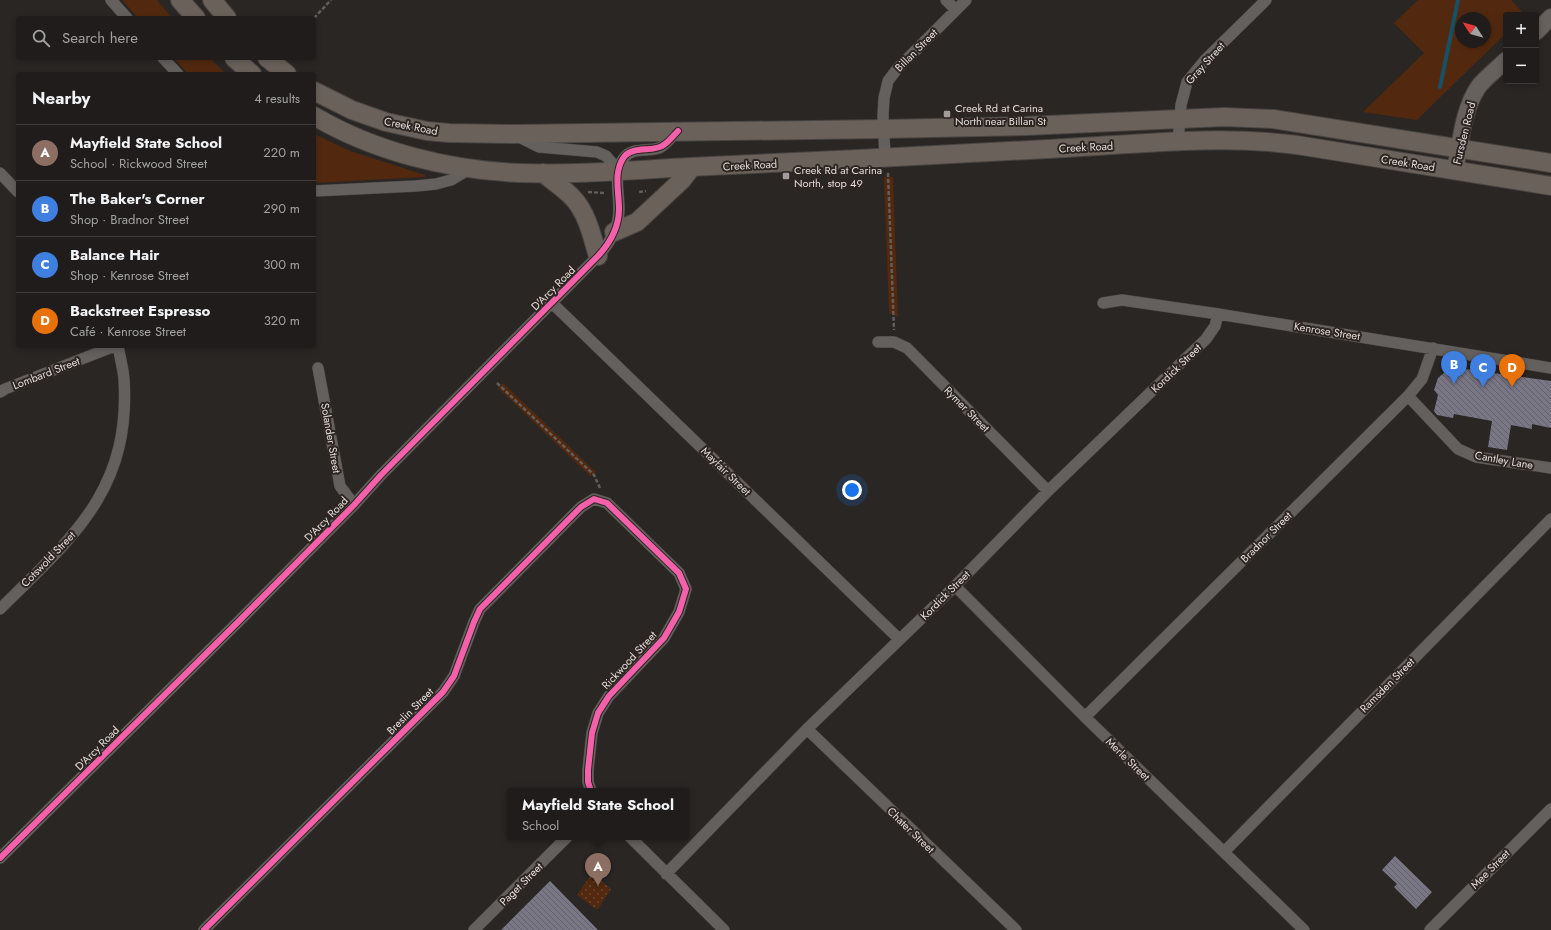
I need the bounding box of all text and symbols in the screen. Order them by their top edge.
north arrow [1455,12,1491,48]
map controls [1503,12,1539,84]
button: + [1503,12,1539,48]
search box [16,16,316,60]
street label: Billan Street [891,25,941,75]
icon: search [30,27,52,49]
text: Search here [62,27,138,49]
street label: Gray Street [1182,38,1229,88]
button: − [1503,48,1539,84]
text: Nearby [32,86,90,110]
text: 4 results [254,89,300,108]
place label: Creek Rd at Carina North near Billan St [955,100,1046,129]
street label: Fursden Road [1448,100,1480,166]
marker: Creek Rd at Carina North near Billan St [942,109,952,119]
street label: Creek Road [383,113,439,139]
text: Mayfield State School [70,132,222,154]
street label: Creek Road [1058,138,1114,156]
text: A [40,143,50,162]
text: 220 m [263,143,300,162]
street label: Creek Road [1380,151,1436,175]
text: School · Rickwood Street [70,154,207,173]
street label: Creek Road [722,156,778,174]
place label: Creek Rd at Carina North, stop 49 [794,162,882,191]
marker: Creek Rd at Carina North, stop 49 [781,171,791,181]
text: The Baker's Corner [70,188,205,210]
text: B [41,199,49,218]
text: 290 m [263,199,300,218]
text: Shop · Bradnor Street [70,210,189,229]
text: Balance Hair [70,244,160,266]
text: C [40,255,50,274]
text: 300 m [263,255,300,274]
street label: D'Arcy Road [527,262,579,314]
text: Shop · Kenrose Street [70,266,189,285]
text: Backstreet Espresso [70,300,210,322]
text: D [40,311,50,330]
text: 320 m [264,311,300,330]
street label: Kenrose Street [1293,318,1361,344]
text: Café · Kenrose Street [70,322,186,341]
street label: Kordick Street [1147,340,1205,396]
pin: B [1441,351,1467,384]
street label: Lombard Street [10,353,82,393]
pin: C [1470,354,1496,387]
pin: D [1499,354,1525,387]
street label: Rymer Street [941,383,994,436]
street label: Solander Street [317,402,345,475]
street label: Mayfair Street [698,443,755,499]
street label: Cantley Lane [1474,447,1535,473]
your location [842,480,862,500]
street label: D'Arcy Road [300,493,352,545]
street label: Bradnor Street [1237,508,1295,566]
street label: Cotswold Street [17,527,79,591]
street label: Kordick Street [917,566,974,623]
street label: Rickwood Street [598,627,660,693]
street label: Ramsden Street [1356,654,1418,716]
street label: Breslin Street [383,684,437,738]
street label: D'Arcy Road [71,722,123,774]
street label: Merle Street [1102,734,1154,784]
popup [507,788,689,840]
text: Mayfield State School [522,794,674,816]
street label: Chater Street [884,803,938,857]
text: School [522,816,559,835]
street label: Mee Street [1467,845,1514,892]
pin: A [585,853,611,886]
street label: Paget Street [496,859,546,909]

